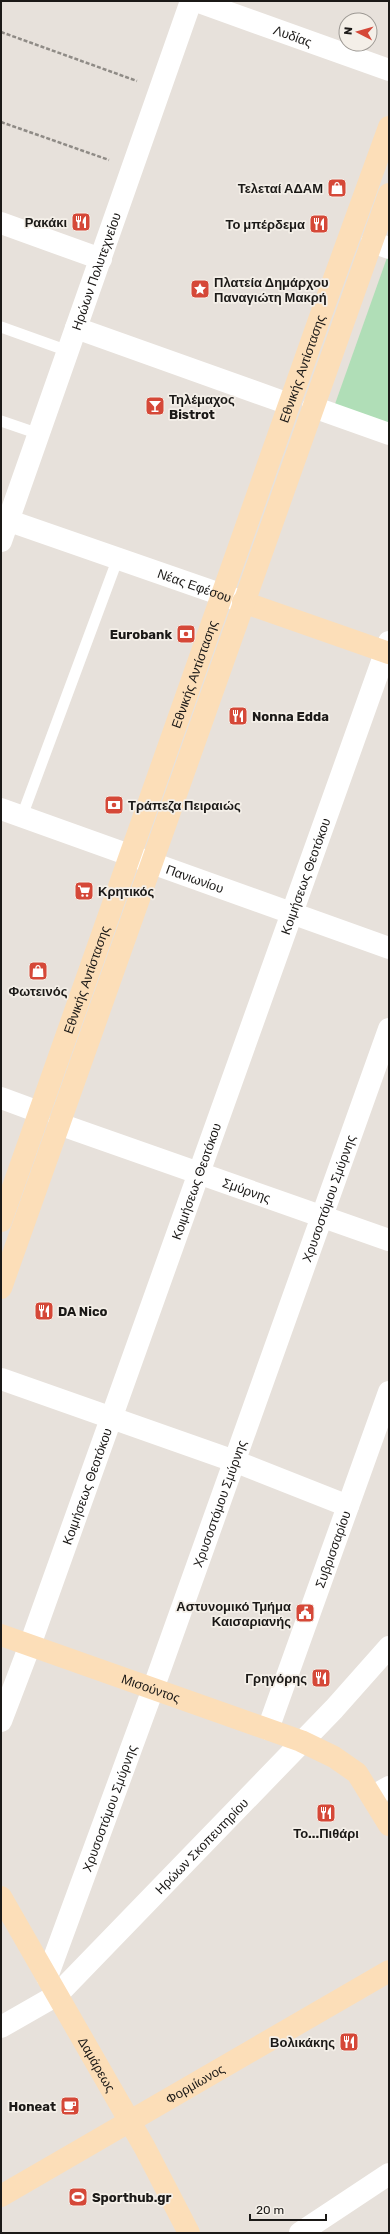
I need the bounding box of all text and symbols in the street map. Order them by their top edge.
north arrow [338,12,378,52]
street label: Λυδίας [272,22,314,49]
text: N [342,26,355,36]
shop icon: Τελεταί ΑΔΑΜ [326,177,348,199]
place label: Τελεταί ΑΔΑΜ [238,181,323,196]
street label: Ηρώων Πολυτεχνείου [68,210,124,332]
restaurant icon: Ρακάκι [70,211,92,233]
restaurant icon: Το μπέρδεμα [308,213,330,235]
place label: Ρακάκι [25,215,67,230]
place label: Το μπέρδεμα [226,217,305,232]
place label: Πλατεία Δημάρχου Παναγιώτη Μακρή [214,275,329,305]
place icon: Πλατεία Δημάρχου Παναγιώτη Μακρή [189,278,211,300]
street label: Εθνικής Αντίστασης [276,312,328,425]
place label: Τηλέμαχος Bistrot [169,392,235,422]
bar icon: Τηλέμαχος Bistrot [144,395,166,417]
street label: Νέας Εφέσου [156,565,234,605]
street label: Εθνικής Αντίστασης [168,618,220,730]
bank icon: Eurobank [175,623,197,645]
place label: Eurobank [110,627,172,642]
restaurant icon: Nonna Edda [227,705,249,727]
place label: Nonna Edda [252,709,329,724]
bank icon: Τράπεζα Πειραιώς [103,794,125,816]
place label: Τράπεζα Πειραιώς [128,798,241,813]
street label: Κοιμήσεως Θεοτόκου [277,816,333,936]
street label: Πανιωνίου [164,861,226,896]
supermarket icon: Κρητικός [73,880,95,902]
place label: Κρητικός [98,884,155,899]
street label: Εθνικής Αντίστασης [60,924,112,1036]
shop icon: Φωτεινός [27,960,49,982]
place label: Φωτεινός [9,984,68,999]
street label: Κοιμήσεως Θεοτόκου [168,1121,224,1242]
street label: Χρυσοστόμου Σμύρνης [299,1133,358,1264]
street label: Σμύρνης [221,1175,273,1205]
restaurant icon: DA Nico [33,1300,55,1322]
place label: DA Nico [58,1304,108,1319]
street label: Κοιμήσεως Θεοτόκου [59,1426,115,1547]
street label: Χρυσοστόμου Σμύρνης [190,1438,249,1569]
street label: Συβρισσαρίου [312,1509,353,1590]
place label: Αστυνομικό Τμήμα Καισαριανής [176,1599,291,1629]
public building icon: Αστυνομικό Τμήμα Καισαριανής [294,1602,316,1624]
restaurant icon: Γρηγόρης [310,1667,332,1689]
street label: Μισούντος [120,1671,182,1705]
place label: Γρηγόρης [245,1671,307,1686]
street label: Χρυσοστόμου Σμύρνης [79,1743,139,1874]
street label: Ηρώων Σκοπευτηρίου [152,1795,251,1897]
restaurant icon: Το...Πιθάρι [315,1802,337,1824]
place label: Το...Πιθάρι [293,1826,359,1841]
restaurant icon: Βολικάκης [338,2031,360,2053]
street label: Δαμάρεως [75,2034,119,2095]
place label: Βολικάκης [270,2035,335,2050]
street label: Φορμίωνος [163,2061,227,2107]
cafe icon: Honeat [59,2095,81,2117]
place label: Honeat [9,2099,56,2114]
sports icon: Sporthub.gr [67,2186,89,2208]
place label: Sporthub.gr [92,2190,172,2205]
scale bar [250,2196,326,2222]
text: 20 m [256,2203,284,2217]

